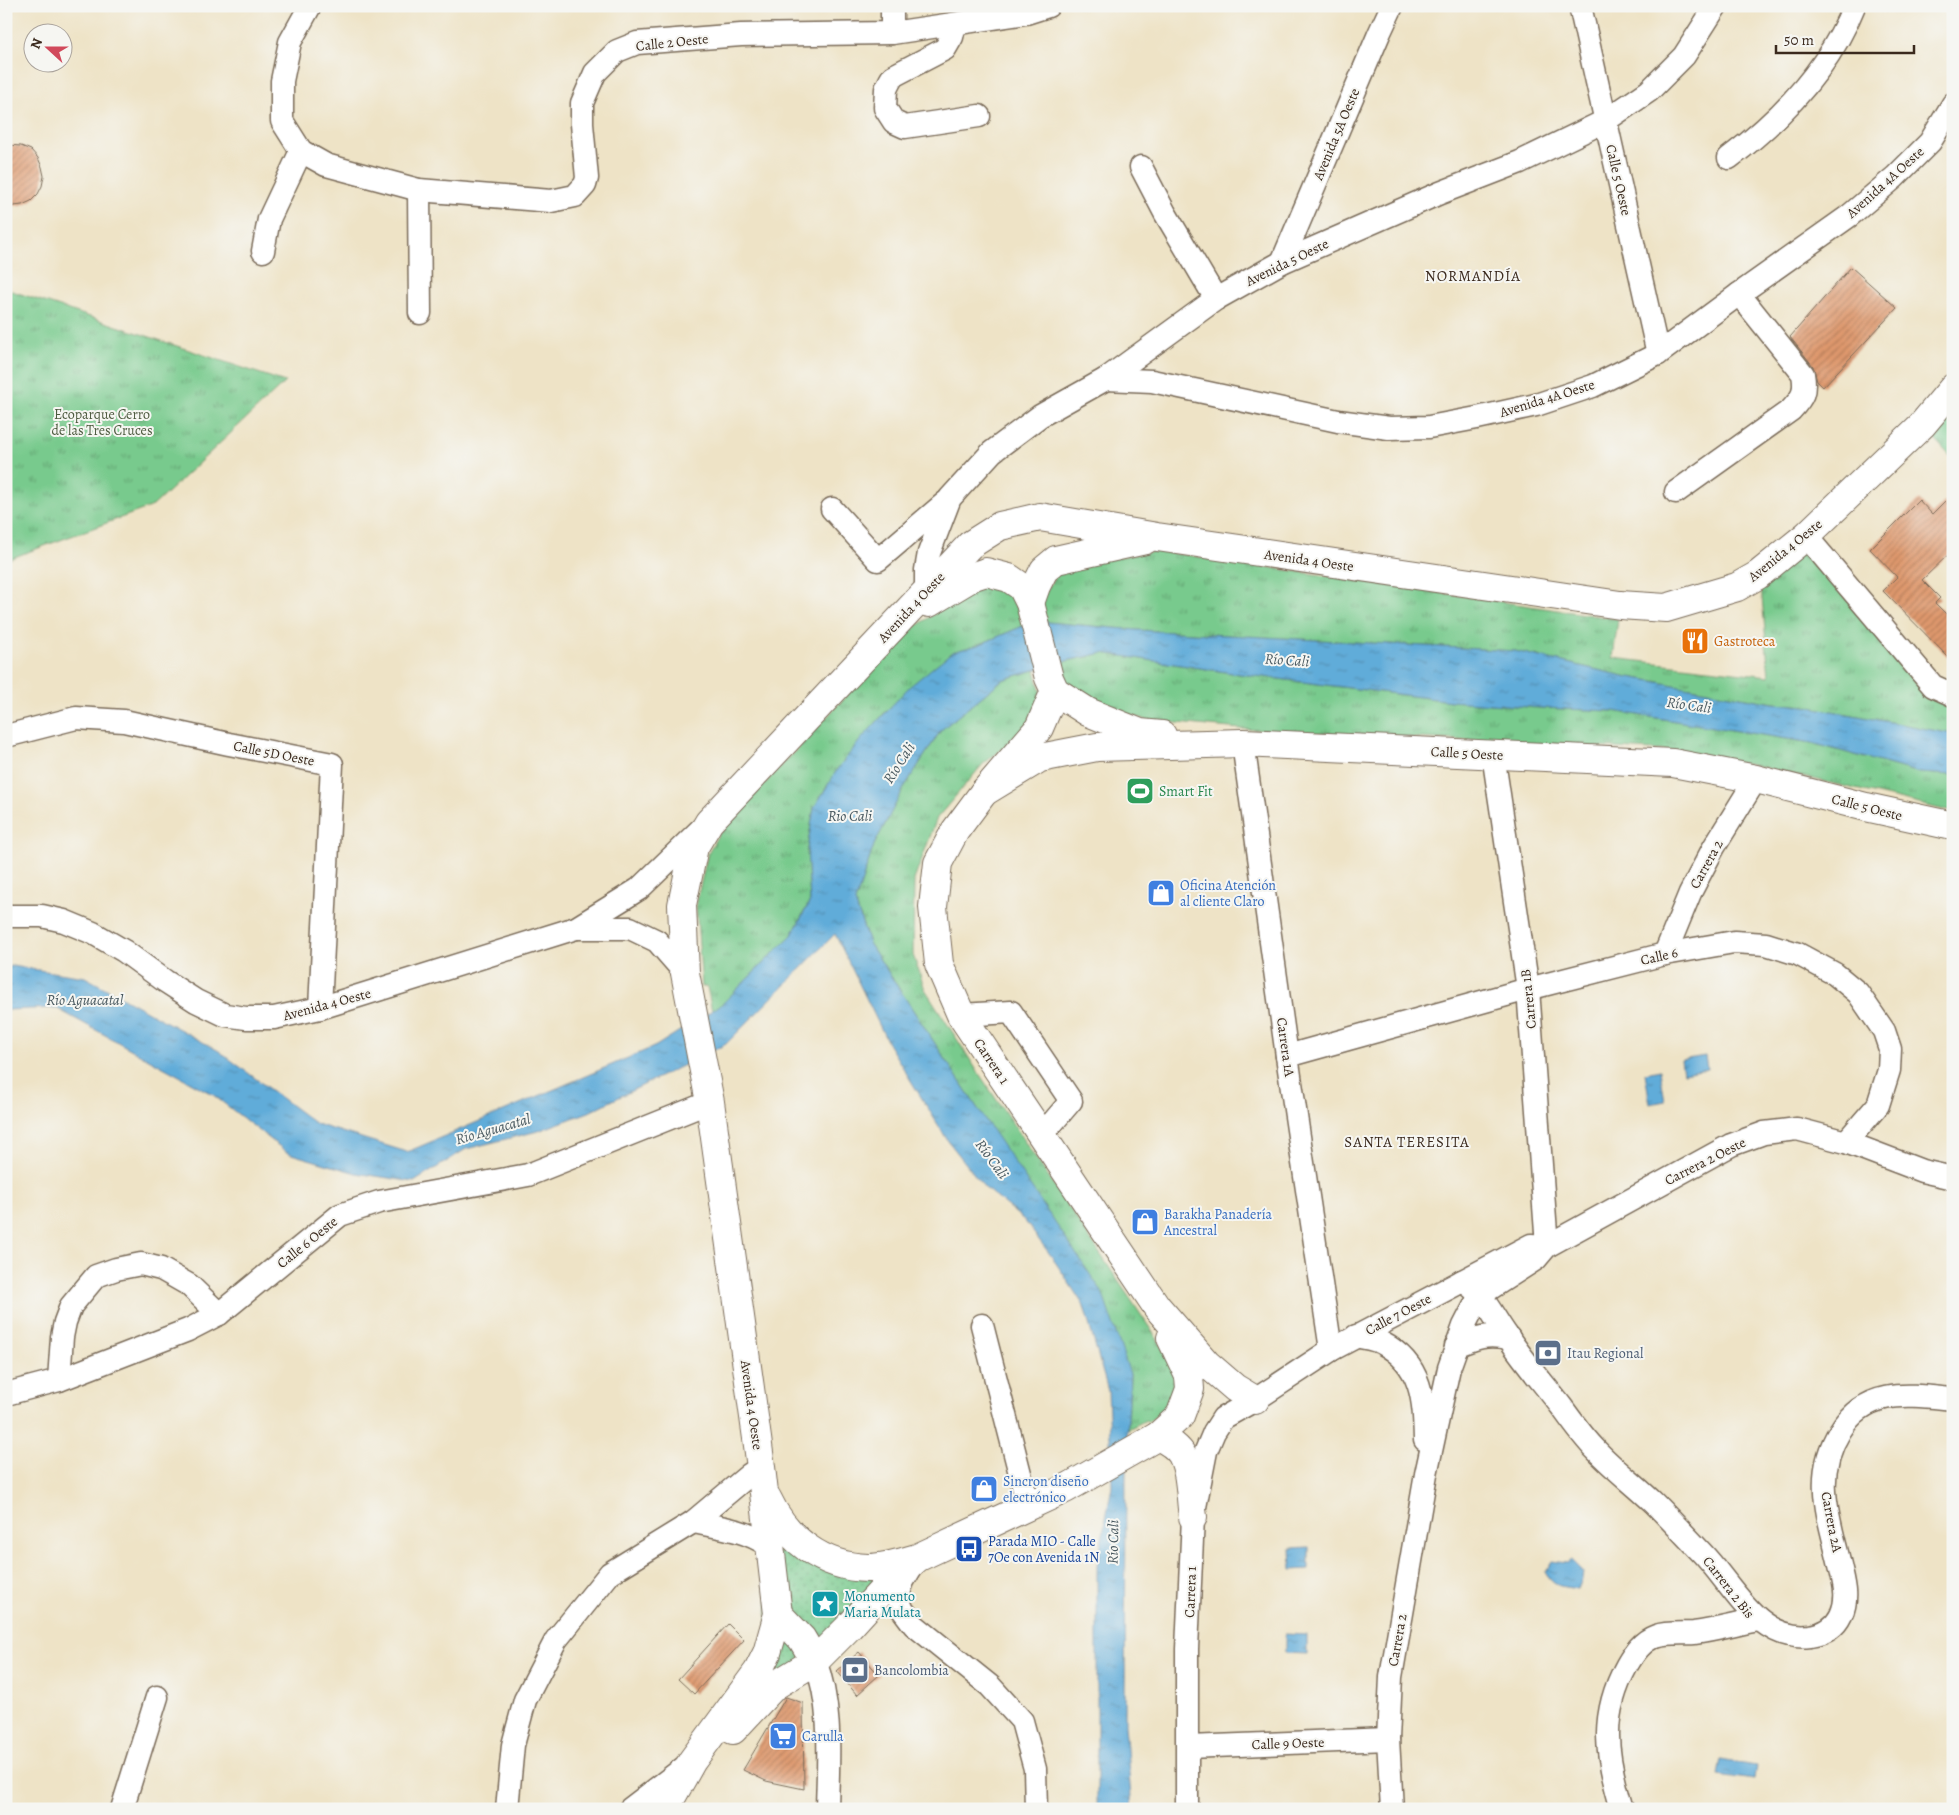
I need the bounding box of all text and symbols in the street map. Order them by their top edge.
north arrow [22,22,72,72]
scale bar [1776,22,1914,54]
street label: Calle 2 Oeste [635,29,709,56]
text: 50 m [1784,30,1814,50]
text: N [26,35,47,52]
street label: Avenida 5A Oeste [1308,85,1364,184]
street label: Avenida 4A Oeste [1842,142,1928,223]
street label: Calle 5 Oeste [1601,143,1636,218]
street label: Avenida 5 Oeste [1242,234,1332,291]
district label: NORMANDÍA [1425,266,1521,286]
street label: Avenida 4A Oeste [1496,375,1597,422]
park label: Ecoparque Cerro de las Tres Cruces [51,405,153,440]
street label: Avenida 4 Oeste [1744,515,1826,587]
street label: Avenida 4 Oeste [1262,545,1355,576]
street label: Avenida 4 Oeste [873,568,949,648]
restaurant icon: Gastroteca [1680,626,1710,656]
place label: Gastroteca [1714,632,1776,651]
water label: Río Cali [1264,648,1310,672]
water label: Río Cali [1666,692,1712,718]
street label: Calle 5D Oeste [232,736,316,771]
water label: Río Cali [878,739,920,787]
street label: Calle 5 Oeste [1430,742,1504,765]
sports icon: Smart Fit [1125,776,1155,806]
place label: Smart Fit [1159,782,1213,801]
street label: Calle 5 Oeste [1829,790,1904,825]
water label: Rio Cali [828,806,872,826]
street label: Carrera 2 [1685,836,1728,892]
place label: Oficina Atención al cliente Claro [1180,876,1276,911]
shop icon: Oficina Atención al cliente Claro [1146,878,1176,908]
street label: Calle 6 [1639,943,1680,970]
street label: Carrera 1B [1516,968,1541,1030]
street label: Avenida 4 Oeste [280,984,373,1026]
water label: Río Aguacatal [46,990,124,1010]
street label: Carrera 1A [1272,1016,1299,1079]
street label: Carrera 1 [969,1035,1014,1088]
water label: Río Aguacatal [453,1109,533,1149]
district label: SANTA TERESITA [1344,1132,1470,1152]
street label: Carrera 2 Oeste [1661,1133,1749,1190]
water label: Río Cali [971,1135,1013,1183]
place label: Barakha Panadería Ancestral [1163,1205,1273,1240]
shop icon: Barakha Panadería Ancestral [1130,1207,1160,1237]
street label: Calle 6 Oeste [273,1212,342,1273]
street label: Calle 7 Oeste [1362,1289,1435,1340]
bank icon: Itau Regional [1533,1338,1563,1368]
place label: Itau Regional [1567,1344,1644,1363]
street label: Avenida 4 Oeste [736,1358,767,1451]
place label: Sincron diseño electrónico [1003,1472,1089,1507]
shop icon: Sincron diseño electrónico [969,1474,999,1504]
street label: Carrera 2A [1816,1490,1847,1555]
water label: Río Cali [1103,1520,1123,1564]
place label: Parada MIO - Calle 7Oe con Avenida 1N [988,1532,1099,1567]
bus stop icon: Parada MIO - Calle 7Oe con Avenida 1N [954,1534,984,1564]
street label: Carrera 2 Bis [1698,1552,1759,1622]
street label: Carrera 1 [1180,1566,1201,1618]
place label: Monumento Maria Mulata [844,1587,922,1622]
place icon: Monumento Maria Mulata [810,1589,840,1619]
street label: Carrera 2 [1384,1612,1412,1668]
bank icon: Bancolombia [840,1655,870,1685]
place label: Bancolombia [874,1661,949,1680]
supermarket icon: Carulla [768,1721,798,1751]
place label: Carulla [802,1727,844,1746]
street label: Calle 9 Oeste [1251,1733,1325,1754]

